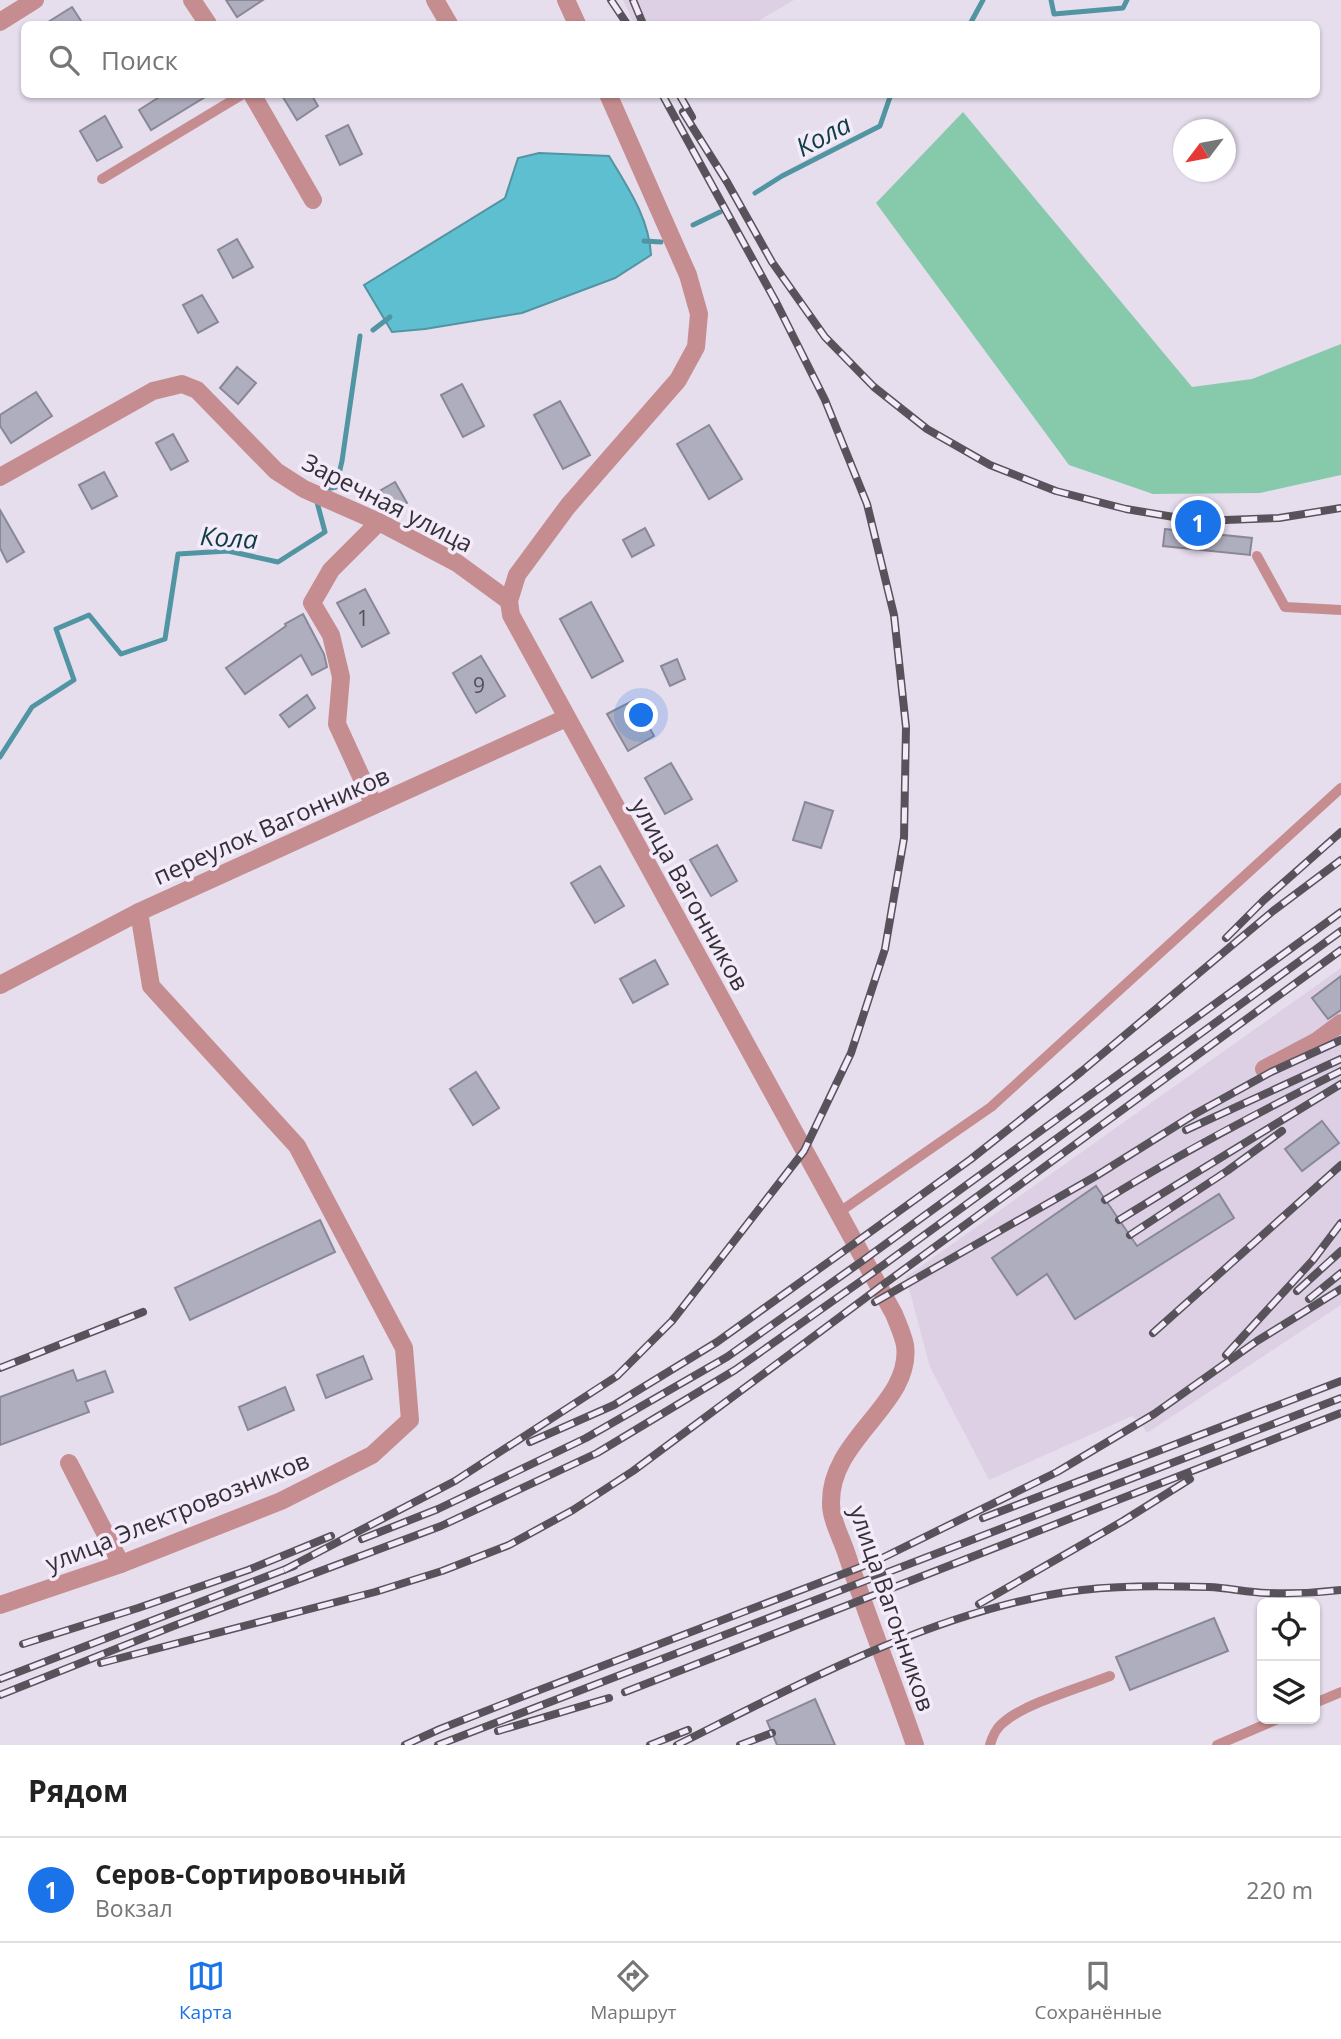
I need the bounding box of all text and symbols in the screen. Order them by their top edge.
search box [21,21,1320,98]
icon: search [45,41,83,79]
text: Поиск [101,42,178,78]
water label: Кола [789,105,857,164]
north arrow [1173,119,1236,182]
street label: Заречная улица [297,445,479,559]
pin: 1 [1175,497,1221,549]
water label: Кола [199,517,259,557]
house number: 1 [357,604,369,632]
house number: 9 [473,671,485,699]
your location [624,698,658,732]
street label: переулок Вагонников [148,758,394,892]
street label: улица Вагонников [624,792,758,996]
street label: улица Электровозников [40,1443,314,1579]
street label: улица Вагонников [842,1501,944,1715]
map controls [1257,1598,1320,1724]
button: locate [1257,1598,1320,1661]
button: layers [1257,1661,1320,1724]
text: Рядом [28,1770,128,1811]
text: Серов-Сортировочный [95,1856,407,1892]
text: 1 [44,1874,58,1906]
text: 220 m [1246,1874,1313,1906]
text: Вокзал [95,1892,173,1924]
tab: Карта [179,1957,232,2025]
tab: Маршрут [590,1957,677,2025]
tab: Сохранённые [1034,1957,1162,2025]

